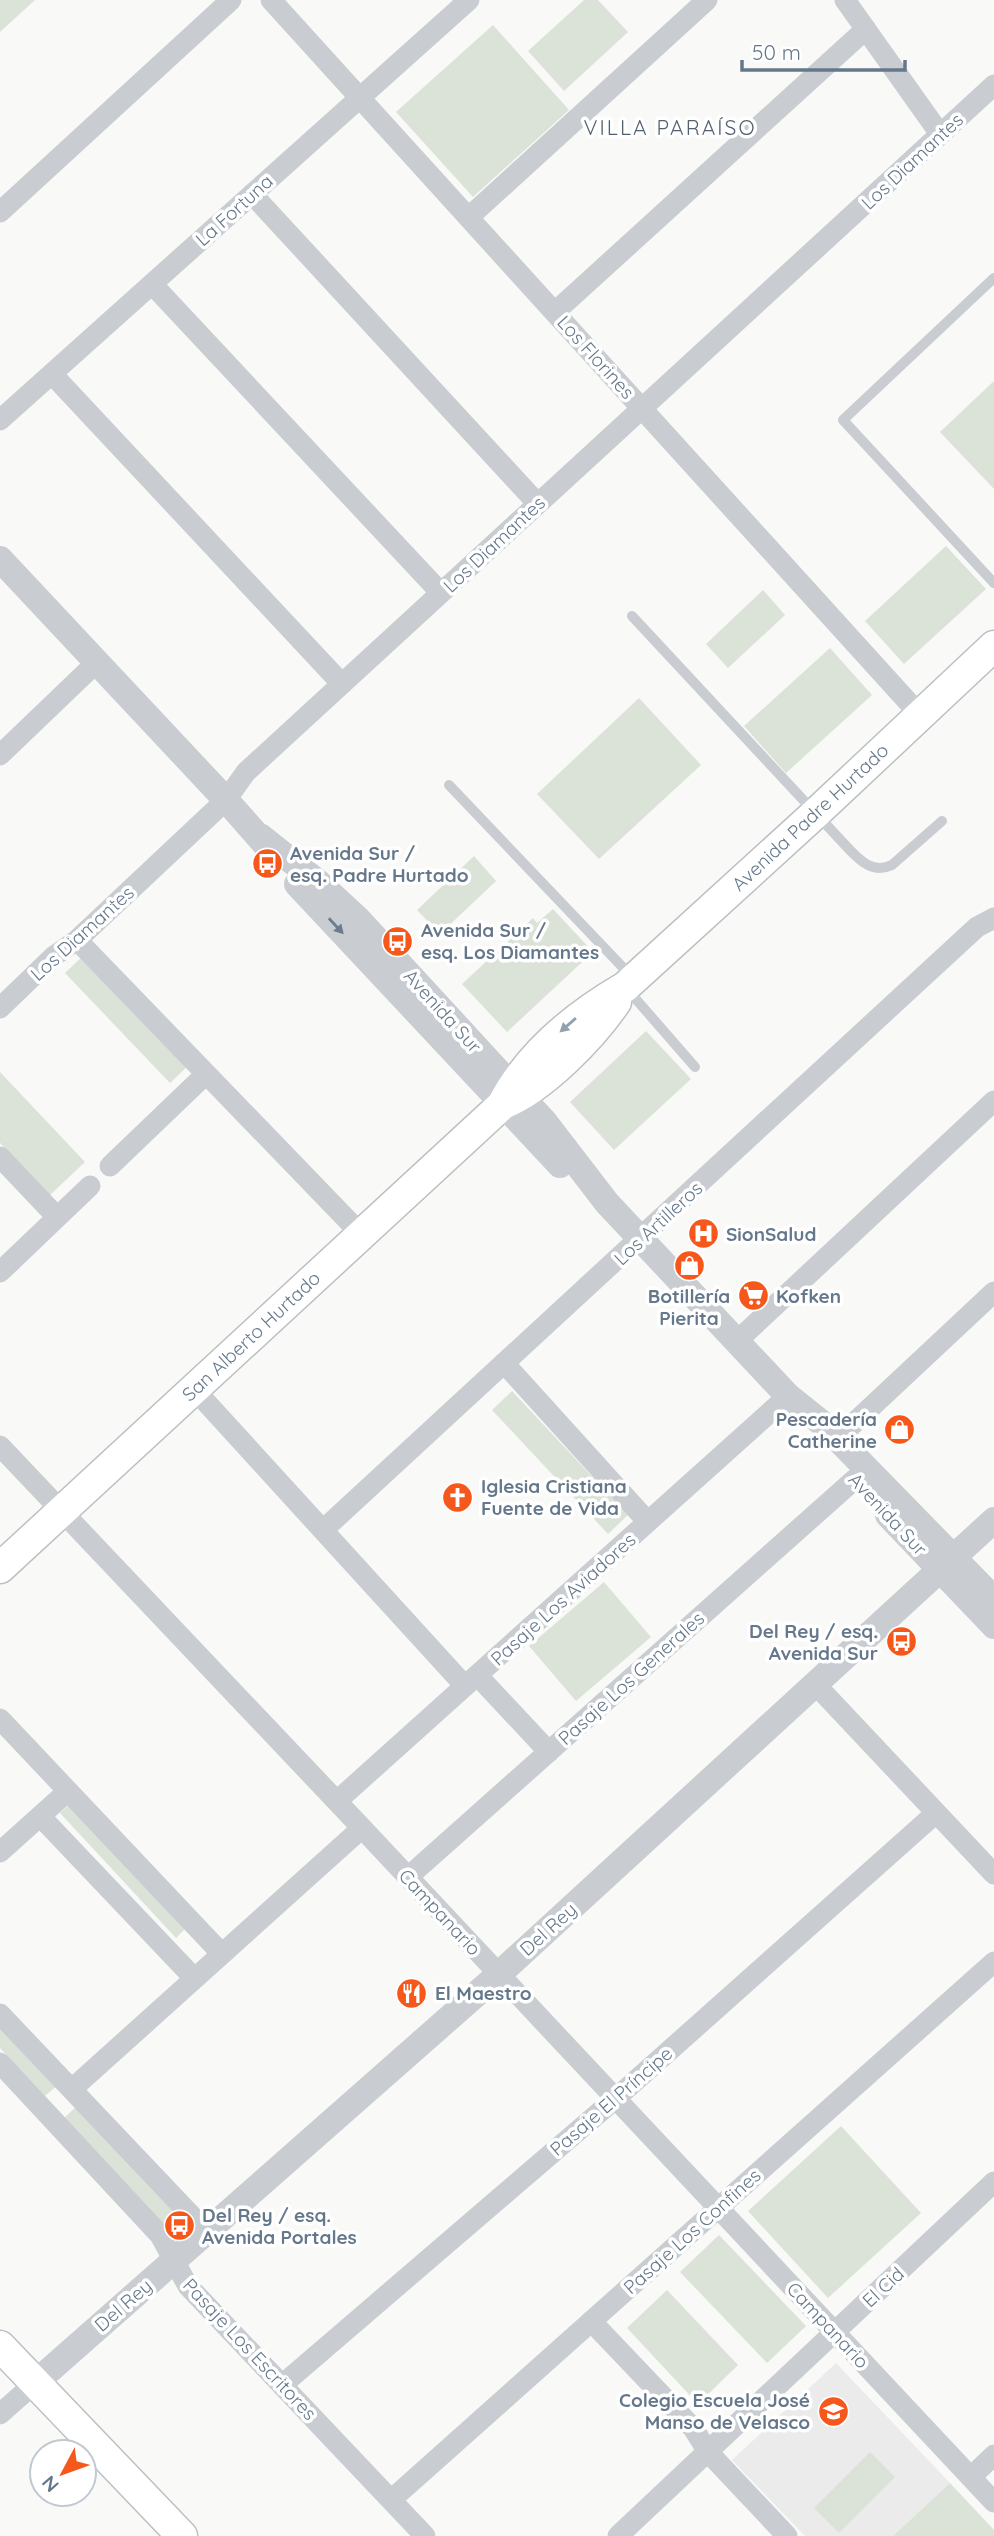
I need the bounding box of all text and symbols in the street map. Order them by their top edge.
scale bar [742,28,905,72]
text: 50 m [752,39,801,65]
street label: Los Diamantes [856,108,968,214]
district label: VILLA PARAÍSO [584,114,756,140]
street label: La Fortuna [190,169,278,251]
street label: Los Florines [552,310,640,404]
street label: Los Diamantes [438,491,550,597]
street label: Avenida Padre Hurtado [727,738,893,896]
place label: Avenida Sur / esq. Padre Hurtado [290,841,469,887]
bus stop icon: Avenida Sur / esq. Padre Hurtado [250,847,284,881]
street label: Los Diamantes [25,880,139,986]
one-way arrow [327,917,343,934]
place label: Avenida Sur / esq. Los Diamantes [421,918,599,964]
bus stop icon: Avenida Sur / esq. Los Diamantes [381,924,415,958]
street label: Avenida Sur [399,964,487,1058]
one-way arrow [560,1017,577,1032]
street label: Los Artilleros [609,1176,707,1270]
hospital icon: SionSalud [686,1217,720,1251]
place label: SionSalud [726,1222,816,1246]
shop icon: Botillería Pierita [672,1248,706,1282]
street label: San Alberto Hurtado [177,1266,325,1406]
supermarket icon: Kofken [736,1279,770,1313]
place label: Botillería Pierita [648,1284,730,1330]
place label: Kofken [776,1284,841,1308]
place label: Pescadería Catherine [776,1407,877,1453]
shop icon: Pescadería Catherine [883,1413,917,1447]
street label: Avenida Sur [844,1468,933,1561]
place label: Iglesia Cristiana Fuente de Vida [481,1474,627,1520]
church icon: Iglesia Cristiana Fuente de Vida [441,1480,475,1514]
street label: Pasaje Los Aviadores [485,1527,641,1670]
street label: Pasaje Los Generales [553,1606,709,1750]
place label: Del Rey / esq. Avenida Sur [749,1619,878,1665]
bus stop icon: Del Rey / esq. Avenida Sur [884,1625,918,1659]
street label: Campanario [394,1864,486,1960]
street label: Del Rey [515,1897,581,1961]
restaurant icon: El Maestro [395,1976,429,2010]
place label: El Maestro [435,1981,532,2005]
street label: Pasaje El Príncipe [545,2041,677,2161]
street label: Pasaje Los Confines [618,2163,766,2299]
place label: Del Rey / esq. Avenida Portales [202,2203,357,2249]
bus stop icon: Del Rey / esq. Avenida Portales [162,2209,196,2243]
street label: El Cid [857,2262,909,2312]
street label: Pasaje Los Escritores [178,2273,322,2425]
street label: Del Rey [89,2274,157,2336]
street label: Campanario [782,2277,874,2373]
place label: Colegio Escuela José Manso de Velasco [619,2388,810,2434]
school or university icon: Colegio Escuela José Manso de Velasco [816,2394,850,2428]
north arrow [28,2438,98,2508]
text: N [37,2471,64,2497]

